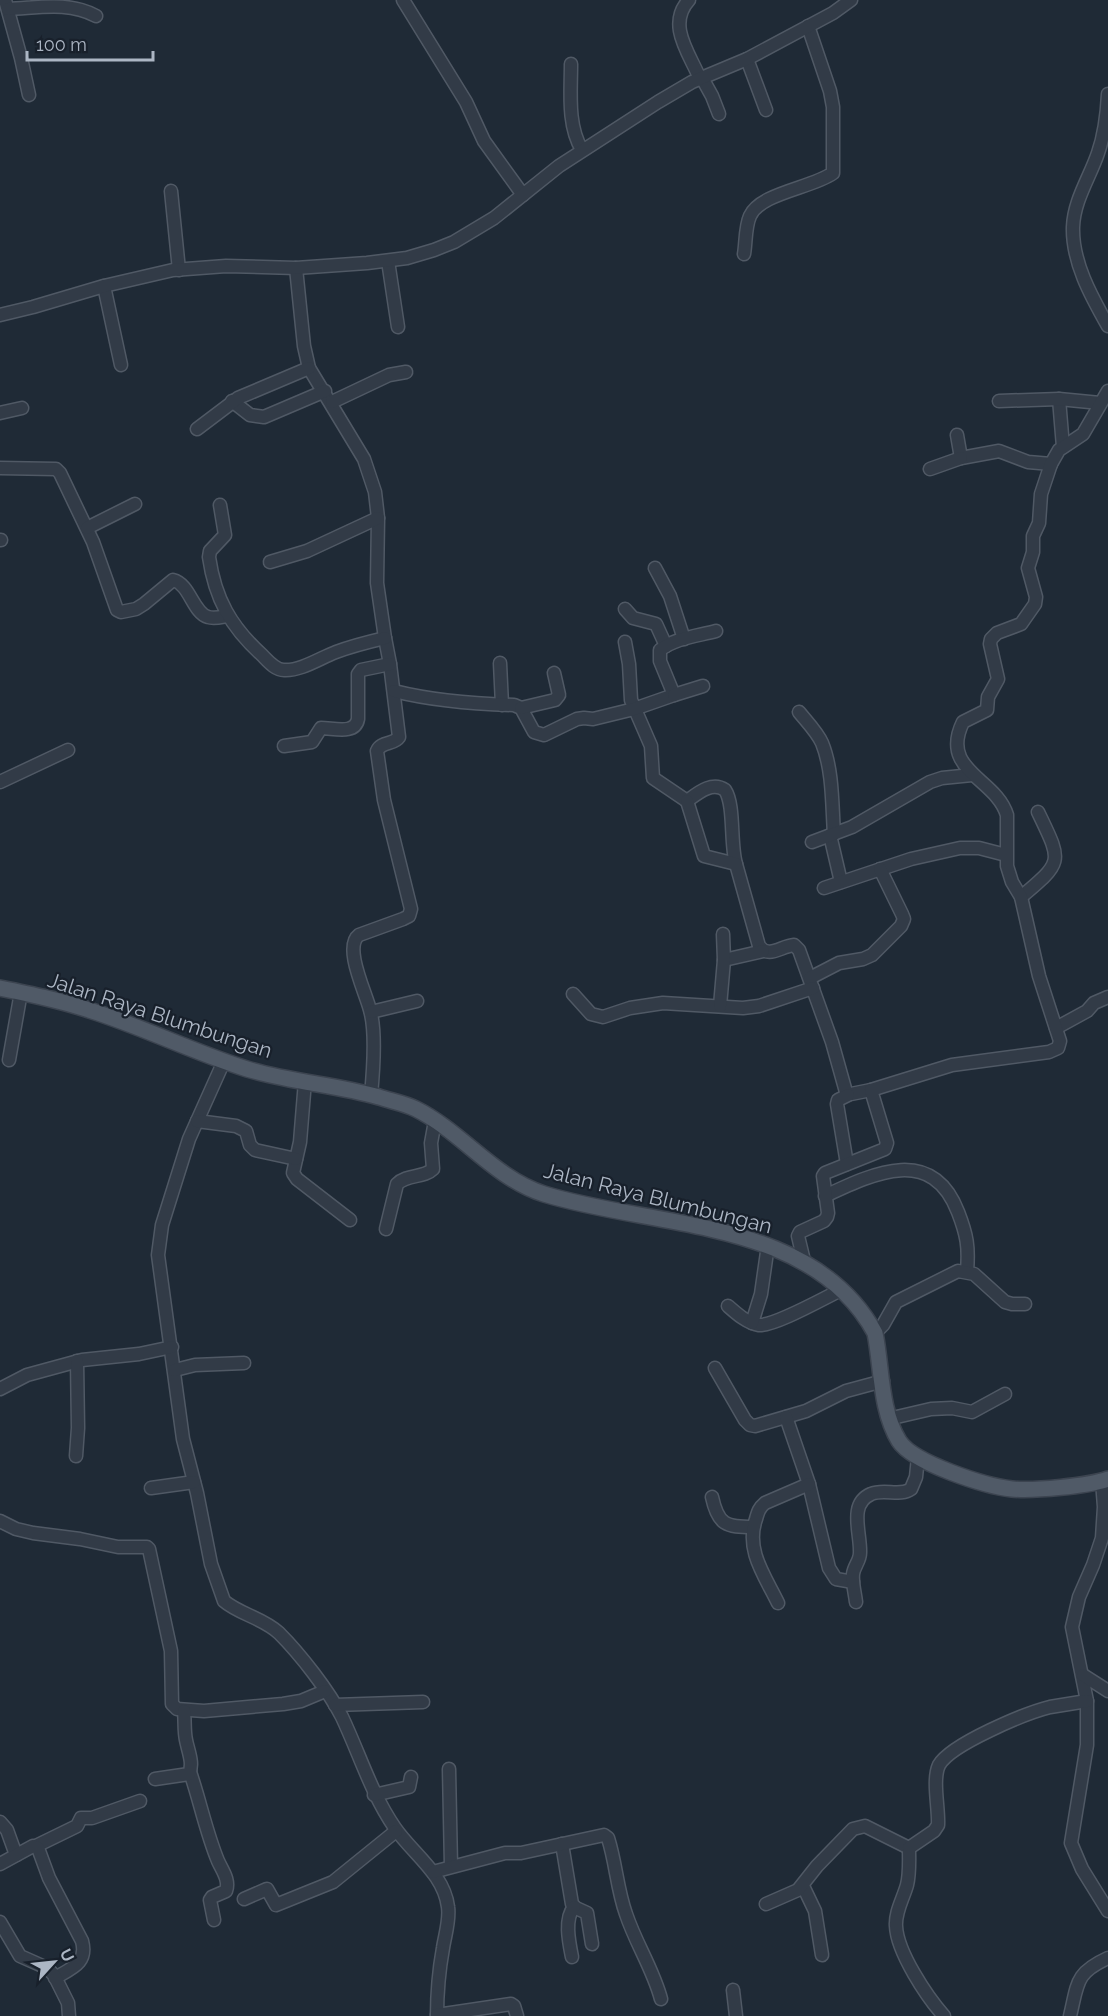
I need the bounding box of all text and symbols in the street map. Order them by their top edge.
scale bar [27,24,153,62]
text: 100 m [36,34,87,55]
street label: Jalan Raya Blumbungan [45,967,275,1063]
street label: Jalan Raya Blumbungan [541,1158,775,1238]
north arrow [24,1932,84,1992]
text: U [56,1946,78,1965]

